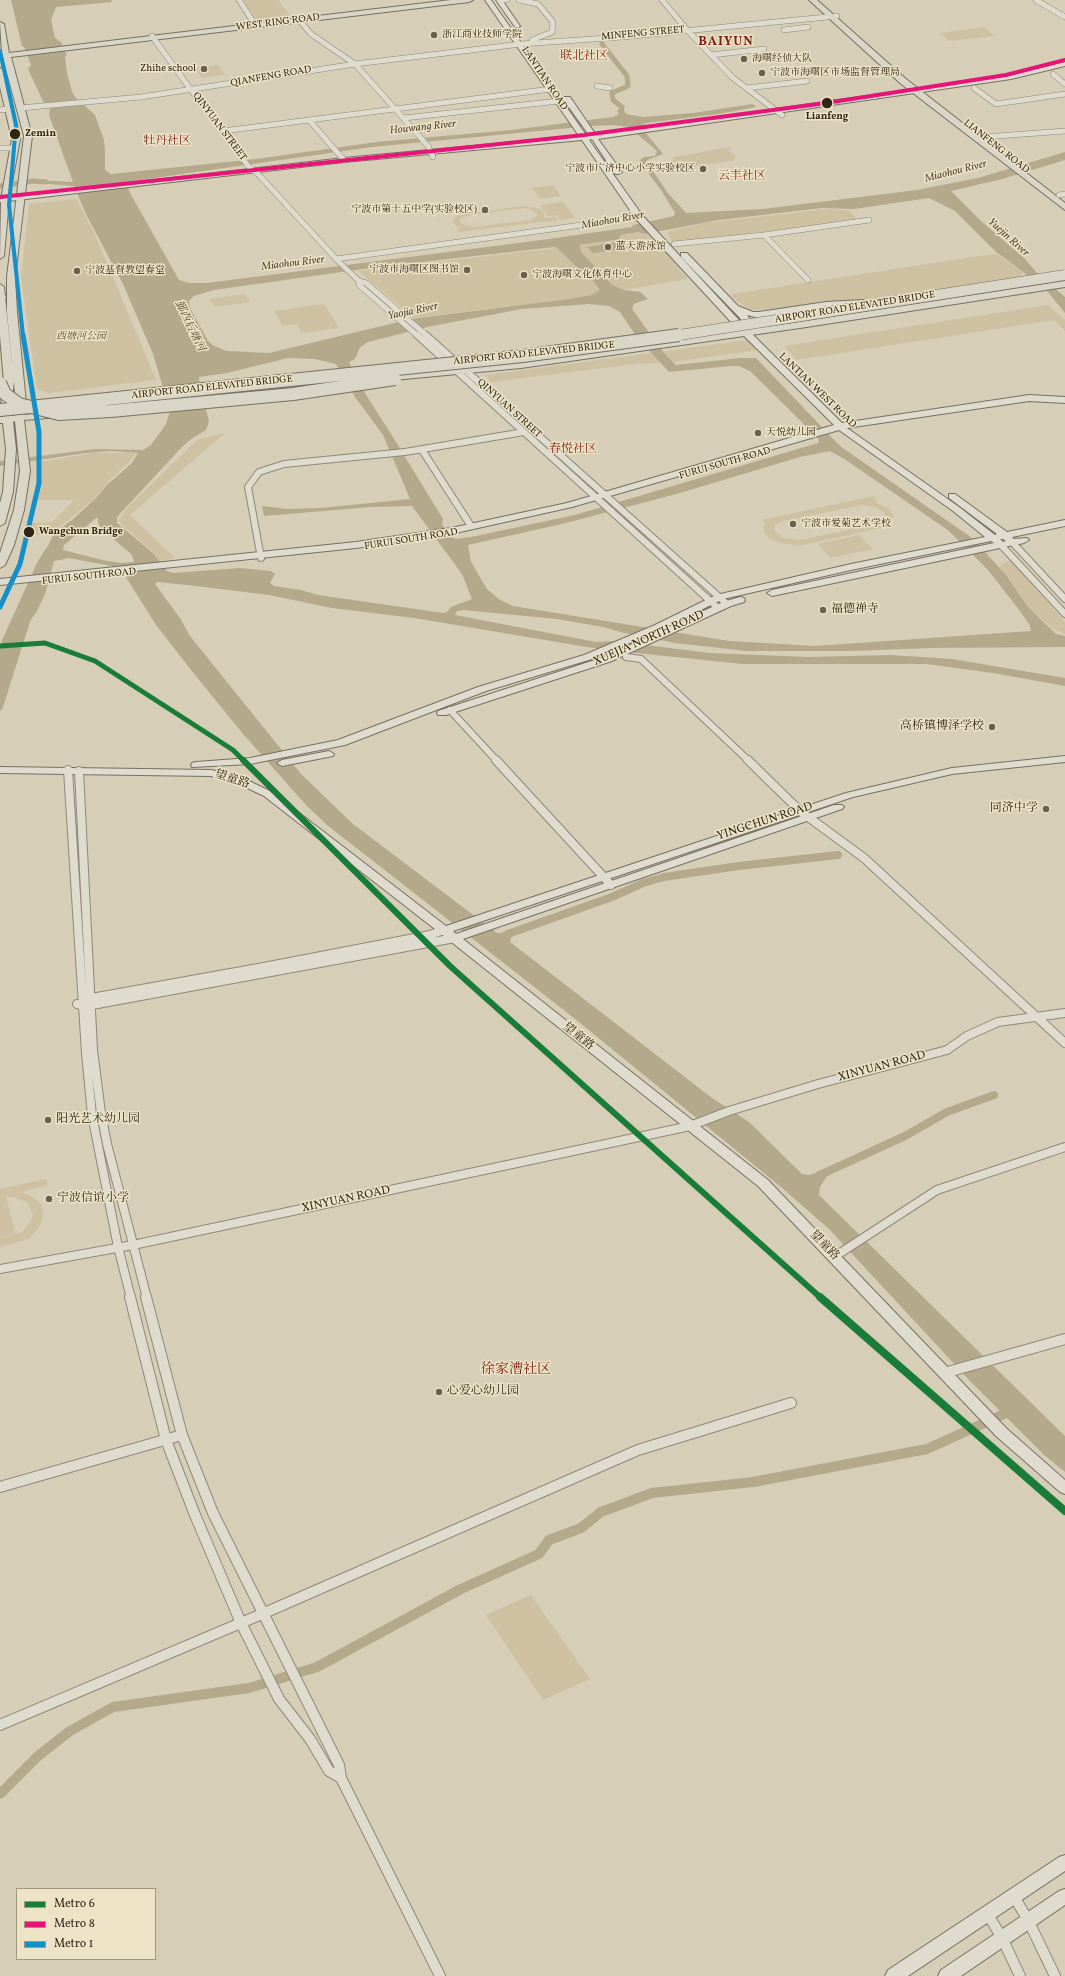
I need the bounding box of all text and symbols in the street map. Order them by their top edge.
street label: WEST RING ROAD [235,12,321,34]
street label: MINFENG STREET [601,24,685,44]
place label: 浙江商业技师学院 [442,29,522,41]
marker: 浙江商业技师学院 [429,30,439,40]
district label: BAIYUN [698,35,754,51]
street label: LANTIAN ROAD [518,45,570,113]
district label: 联北社区 [560,50,608,64]
place label: 海曙经侦大队 [752,53,812,65]
marker: 海曙经侦大队 [739,54,749,64]
place label: Zhihe school [140,63,196,75]
marker: Zhihe school [199,64,209,74]
street label: QIANFENG ROAD [230,64,312,90]
place label: 宁波市海曙区市场监督管理局 [770,67,900,79]
marker: 宁波市海曙区市场监督管理局 [757,68,767,78]
street label: QINYUAN STREET [189,90,249,164]
marker: Lianfeng [820,96,834,110]
place label: Lianfeng [806,111,848,123]
water label: Houwang River [389,118,457,138]
street label: LIANFENG ROAD [961,118,1031,176]
marker: Zemin [8,127,22,141]
place label: Zemin [25,128,56,140]
district label: 牡丹社区 [143,135,191,149]
water label: Miaohou River [924,158,988,186]
place label: 宁波市广济中心小学实验校区 [565,163,695,175]
marker: 宁波市广济中心小学实验校区 [698,164,708,174]
district label: 云丰社区 [718,170,766,184]
place label: 宁波市第十五中学(实验校区) [351,204,477,216]
marker: 宁波市第十五中学(实验校区) [480,205,490,215]
water label: Miaohou River [581,209,645,233]
water label: Yuejin River [984,216,1032,260]
place label: 蓝天游泳馆 [616,241,666,253]
marker: 蓝天游泳馆 [603,242,613,252]
water label: Miaohou River [261,254,325,274]
place label: 宁波市海曙区图书馆 [369,264,459,276]
place label: 宁波基督教望春堂 [85,265,165,277]
marker: 宁波市海曙区图书馆 [462,265,472,275]
marker: 宁波基督教望春堂 [72,266,82,276]
place label: 宁波海曙文化体育中心 [532,269,632,281]
marker: 宁波海曙文化体育中心 [519,270,529,280]
street label: AIRPORT ROAD ELEVATED BRIDGE [774,289,936,327]
water label: 鄞西后塘河 [171,298,207,354]
water label: Yaojia River [387,300,439,324]
park label: 西塘河公园 [56,331,106,343]
street label: AIRPORT ROAD ELEVATED BRIDGE [453,340,615,368]
street label: LANTIAN WEST ROAD [776,351,858,431]
street label: AIRPORT ROAD ELEVATED BRIDGE [131,374,293,402]
street label: QINYUAN STREET [474,377,544,441]
place label: 天悦幼儿园 [766,427,816,439]
marker: 天悦幼儿园 [753,428,763,438]
district label: 春悦社区 [549,443,597,457]
street label: FURUI SOUTH ROAD [678,445,772,483]
place label: 宁波市爱菊艺术学校 [801,518,891,530]
marker: 宁波市爱菊艺术学校 [788,519,798,529]
marker: Wangchun Bridge [22,525,36,539]
place label: Wangchun Bridge [39,526,123,538]
street label: FURUI SOUTH ROAD [363,527,459,553]
street label: FURUI SOUTH ROAD [41,566,137,588]
place label: 福德禅寺 [831,603,879,617]
marker: 福德禅寺 [818,605,828,615]
street label: XUEJIA NORTH ROAD [591,608,707,670]
place label: 高桥镇博泽学校 [900,720,984,734]
marker: 高桥镇博泽学校 [987,722,997,732]
street label: 望童路 [213,768,251,792]
street label: YINGCHUN ROAD [715,800,815,844]
place label: 同济中学 [990,802,1038,816]
marker: 同济中学 [1041,804,1051,814]
street label: 望童路 [559,1020,597,1054]
street label: XINYUAN ROAD [837,1048,927,1086]
place label: 阳光艺术幼儿园 [56,1113,140,1127]
marker: 阳光艺术幼儿园 [43,1115,53,1125]
street label: XINYUAN ROAD [300,1184,392,1216]
place label: 宁波信谊小学 [57,1192,129,1206]
marker: 宁波信谊小学 [44,1194,54,1204]
street label: 望童路 [806,1228,842,1264]
district label: 徐家漕社区 [481,1362,551,1378]
place label: 心爱心幼儿园 [447,1385,519,1399]
marker: 心爱心幼儿园 [434,1387,444,1397]
legend [16,1888,156,1960]
text: Metro 6 [54,1896,95,1912]
text: Metro 8 [54,1916,95,1932]
text: Metro 1 [54,1936,93,1952]

